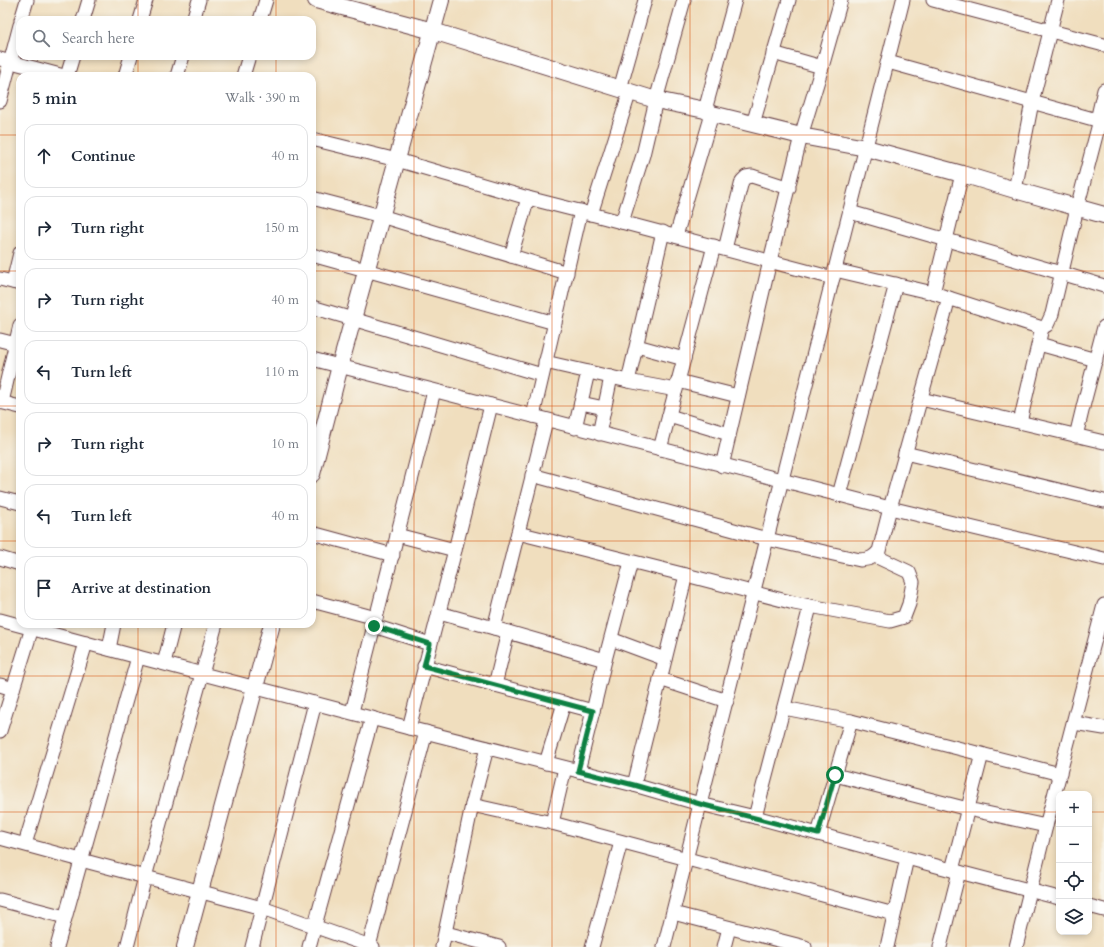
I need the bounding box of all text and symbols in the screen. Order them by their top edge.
search box [16,16,316,60]
icon: search [30,27,52,49]
text: Search here [62,28,135,48]
text: 5 min [32,87,77,110]
text: Walk · 390 m [225,89,300,107]
icon: ahead [33,145,55,167]
text: Continue [71,146,136,166]
text: 40 m [271,147,299,165]
icon: right [33,217,55,239]
text: Turn right [71,218,144,238]
text: 150 m [265,219,299,237]
icon: right [33,289,55,311]
text: Turn right [71,290,144,310]
text: 40 m [271,291,299,309]
icon: left [33,361,55,383]
text: Turn left [71,362,132,382]
text: 110 m [265,363,299,381]
icon: right [33,433,55,455]
text: Turn right [71,434,144,454]
text: 10 m [271,435,299,453]
icon: left [33,505,55,527]
text: Turn left [71,506,132,526]
text: 40 m [271,507,299,525]
icon: arrive [33,577,55,599]
text: Arrive at destination [71,578,211,598]
route end [365,617,383,635]
route start [826,766,844,784]
map controls [1056,791,1092,935]
button: + [1056,791,1092,827]
button: − [1056,827,1092,863]
button: locate [1056,863,1092,899]
button: layers [1056,899,1092,935]

